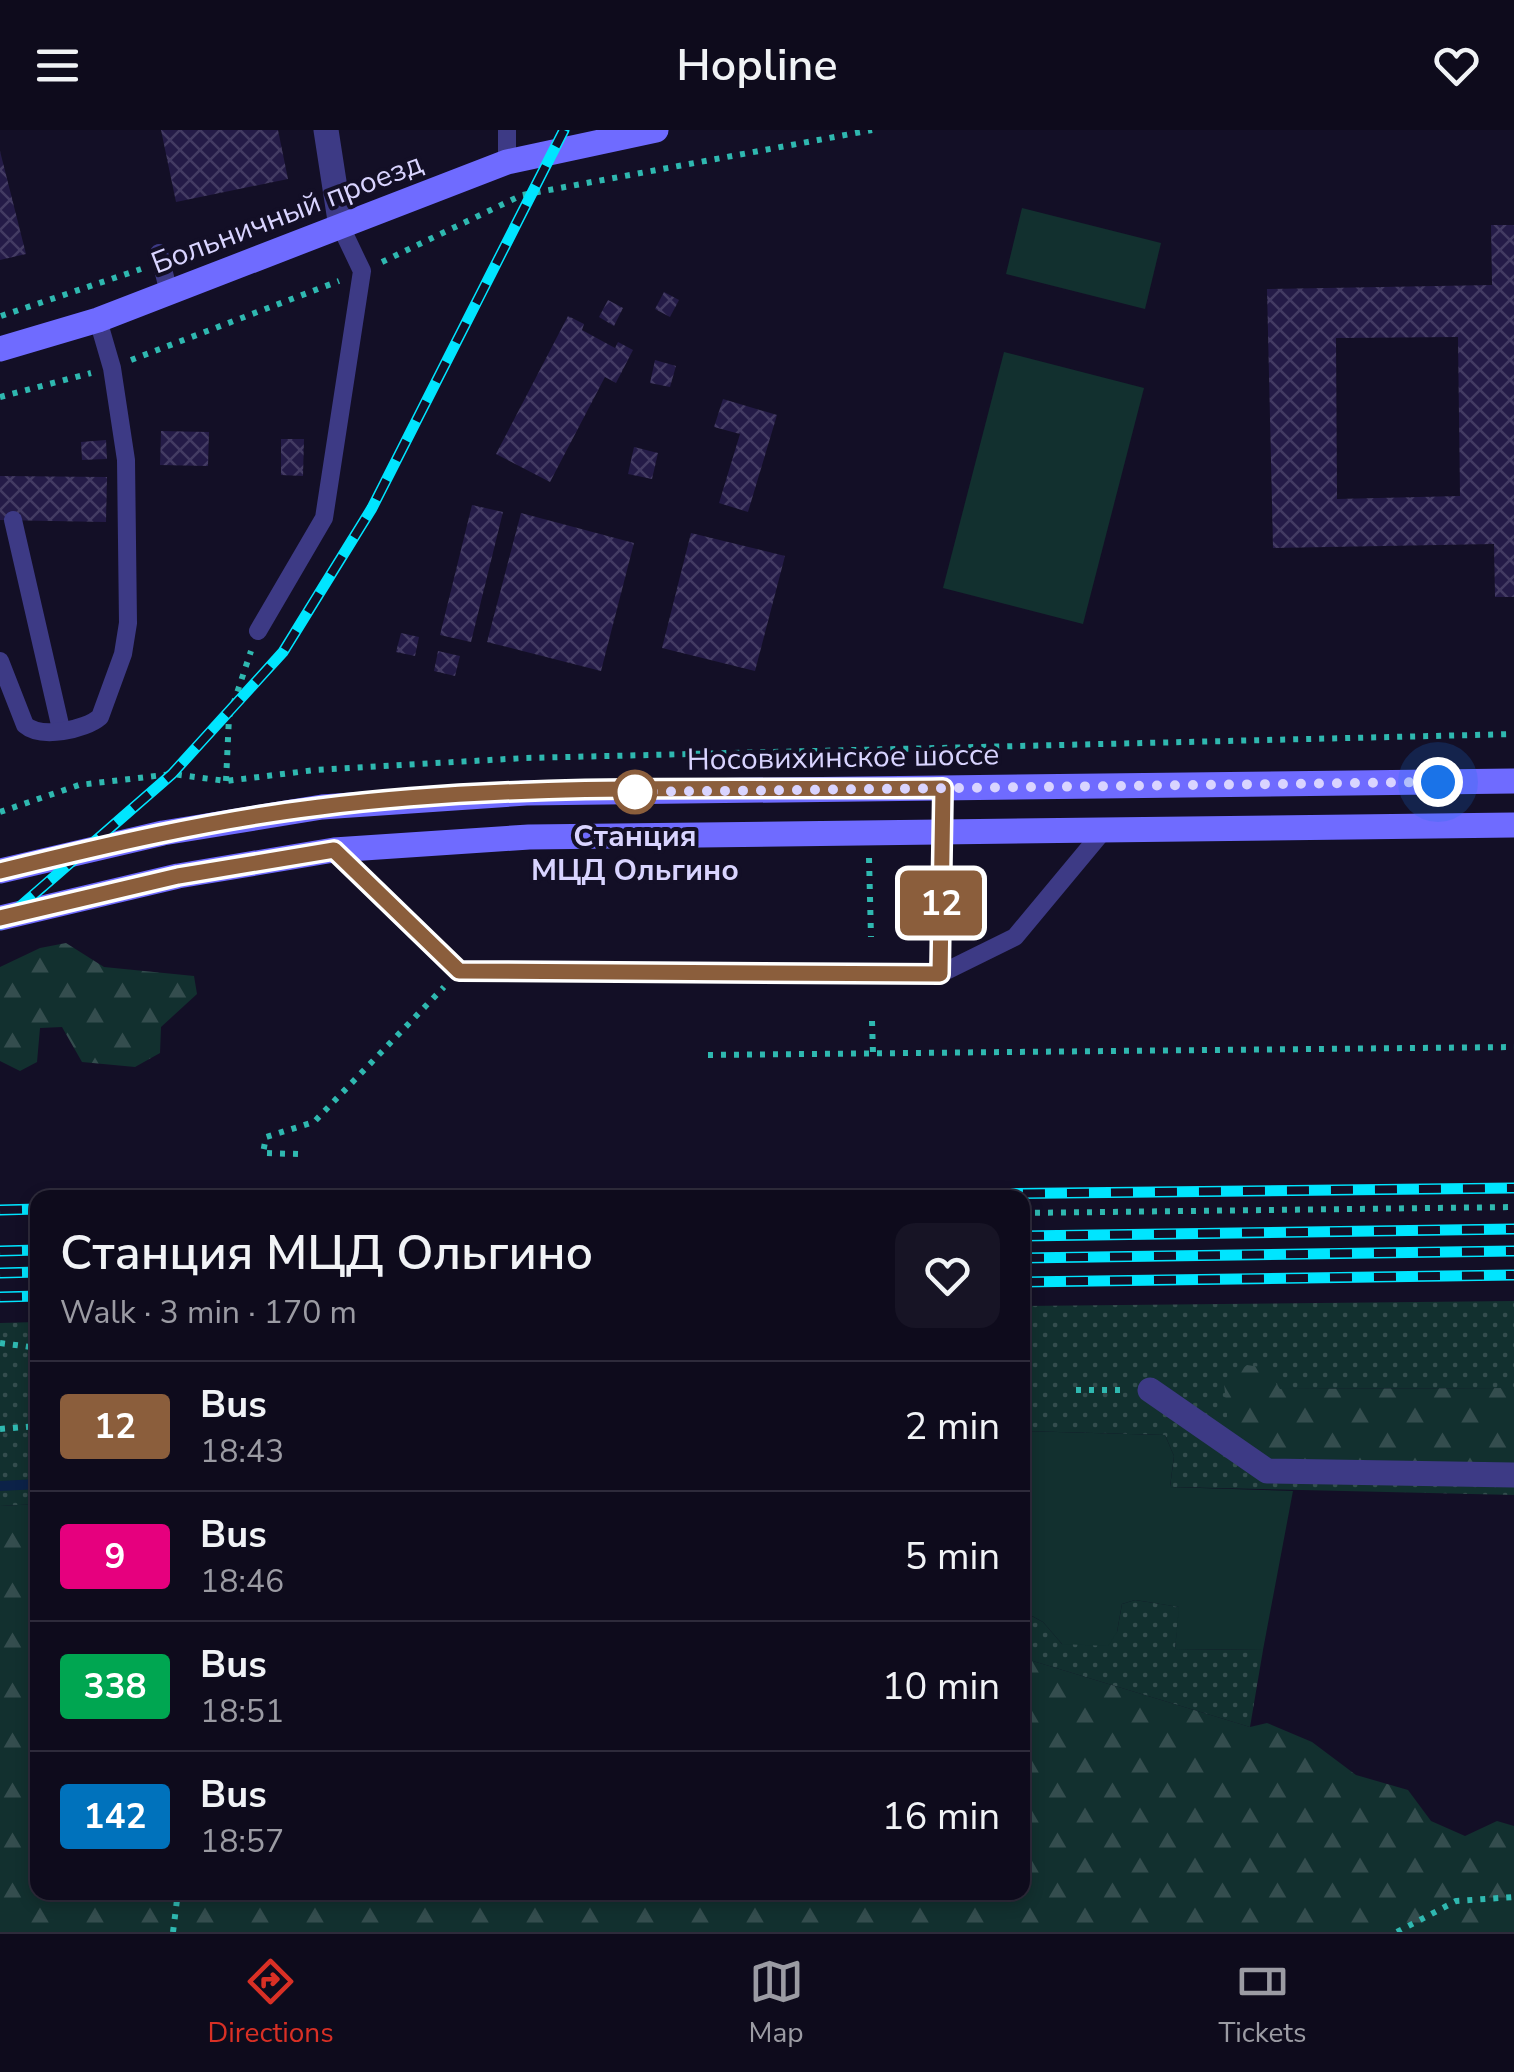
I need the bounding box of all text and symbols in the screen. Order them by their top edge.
text: Hopline [676,35,838,96]
icon: menu [30,38,85,93]
icon: heart [1429,38,1484,93]
street label: Больничный проезд [146,143,429,284]
street label: Носовихинское шоссе [686,734,1000,781]
your location [1413,757,1463,807]
marker: Станция МЦД Ольгино [614,771,656,813]
place label: Станция МЦД Ольгино [531,816,739,891]
line badge: 12 [896,870,986,936]
text: 12 [920,880,962,927]
text: Станция МЦД Ольгино [60,1220,593,1286]
button: heart [895,1223,1000,1328]
text: Walk · 3 min · 170 m [60,1291,357,1334]
text: Bus [200,1379,267,1430]
text: 2 min [905,1401,1000,1452]
text: 12 [94,1403,136,1450]
text: 18:43 [200,1430,284,1473]
text: Bus [200,1509,267,1560]
text: 5 min [905,1531,1000,1582]
text: 9 [104,1533,126,1580]
text: 18:46 [200,1560,284,1603]
text: Bus [200,1639,267,1690]
text: 10 min [882,1661,1000,1712]
text: 338 [83,1663,147,1710]
text: 18:51 [200,1690,284,1733]
text: Bus [200,1769,267,1820]
text: 16 min [882,1791,1000,1842]
text: 142 [83,1793,147,1840]
text: 18:57 [200,1820,284,1863]
tab: Directions [207,1954,334,2052]
tab: Map [749,1954,804,2052]
tab: Tickets [1218,1954,1307,2052]

